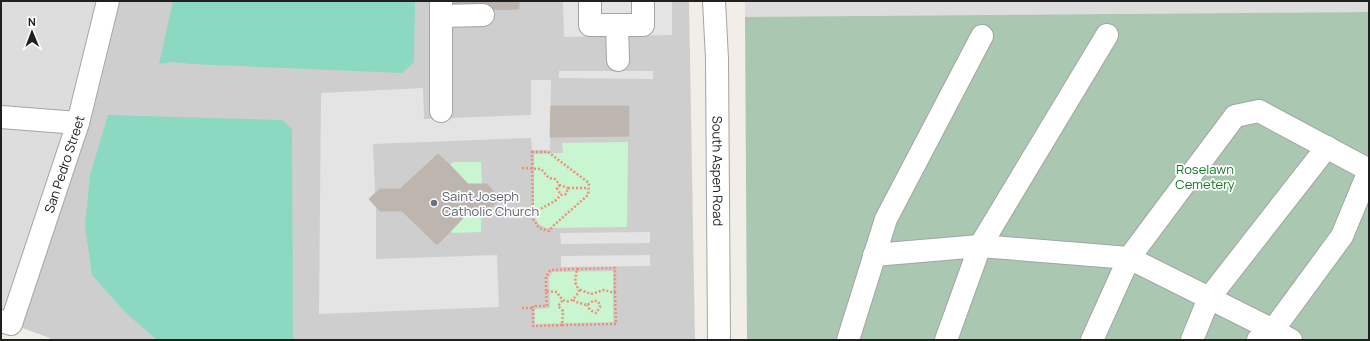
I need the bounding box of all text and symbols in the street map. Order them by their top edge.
north arrow [12,12,52,52]
text: N [28,14,36,29]
street label: San Pedro Street [40,113,89,215]
street label: South Aspen Road [708,116,727,226]
park label: Roselawn Cemetery [1175,160,1235,193]
place label: Saint Joseph Catholic Church [442,187,539,220]
marker: Saint Joseph Catholic Church [429,198,439,208]

